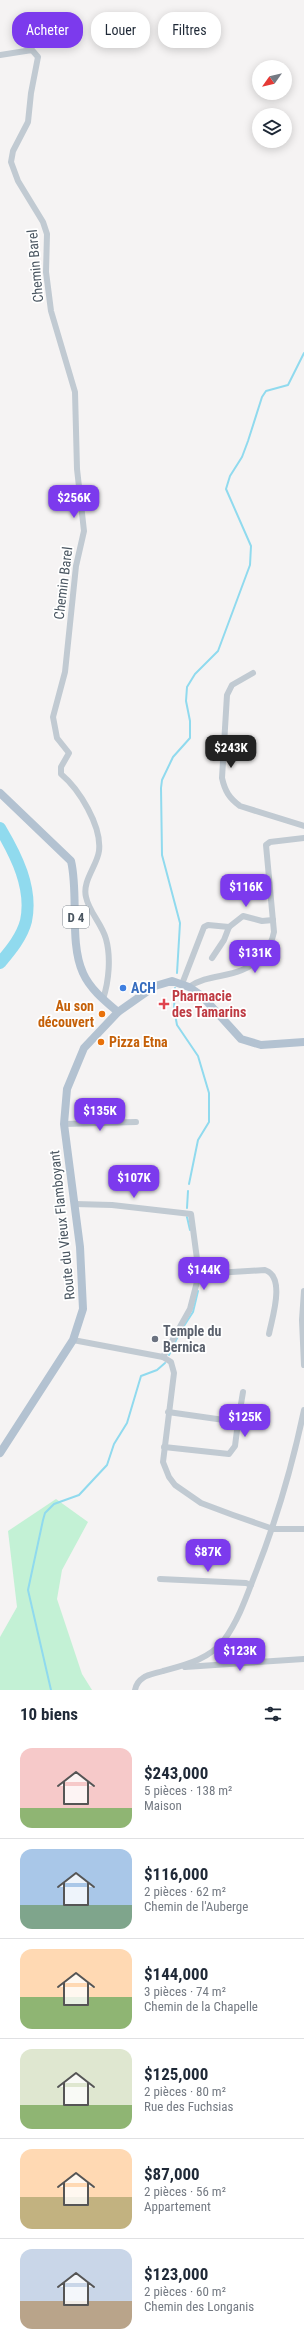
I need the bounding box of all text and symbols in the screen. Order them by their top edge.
chip: Acheter [12,12,83,48]
chip: Louer [91,12,150,48]
chip: Filtres [158,12,221,48]
north arrow [252,60,292,100]
map controls [252,60,292,148]
button: layers [252,108,292,148]
street label: Chemin Barel [24,229,46,303]
pin: $256K [46,485,102,519]
text: $256K [57,490,91,505]
street label: Chemin Barel [51,546,75,620]
pin: $243K [203,735,259,769]
text: $243K [214,740,248,755]
pin: $116K [218,874,274,908]
text: $116K [229,879,263,894]
road number: D 4 [63,906,89,928]
pin: $131K [227,940,283,974]
text: $131K [238,945,272,960]
place label: ACH [131,980,156,996]
marker: ACH [118,983,128,993]
place label: Pharmacie des Tamarins [172,988,246,1020]
place label: Au son découvert [38,998,94,1030]
marker: Pharmacie des Tamarins [159,999,169,1009]
marker: Au son découvert [97,1009,107,1019]
place label: Pizza Etna [109,1034,168,1050]
marker: Pizza Etna [96,1037,106,1047]
pin: $135K [72,1098,128,1132]
text: $135K [83,1103,117,1118]
street label: Route du Vieux Flamboyant [46,1149,78,1301]
pin: $107K [106,1165,162,1199]
text: $107K [117,1170,151,1185]
pin: $144K [176,1257,232,1291]
text: $144K [187,1262,221,1277]
place label: Temple du Bernica [163,1323,221,1355]
marker: Temple du Bernica [150,1334,160,1344]
pin: $125K [217,1404,273,1438]
text: $125K [228,1409,262,1424]
pin: $87K [184,1539,232,1573]
text: $87K [195,1544,221,1559]
pin: $123K [212,1638,268,1672]
text: $123K [223,1643,257,1658]
icon: filters [262,1703,284,1725]
text: 10 biens [20,1704,78,1724]
text: $243,000 [144,1763,208,1783]
icon: home [52,1764,100,1812]
text: 5 pièces · 138 m² [144,1783,232,1798]
text: Maison [144,1798,182,1813]
text: $116,000 [144,1864,208,1884]
icon: home [52,1865,100,1913]
text: 2 pièces · 62 m² [144,1884,226,1899]
text: Chemin de l'Auberge [144,1899,248,1914]
text: $144,000 [144,1964,208,1984]
icon: home [52,1965,100,2013]
text: 3 pièces · 74 m² [144,1984,226,1999]
text: Chemin de la Chapelle [144,1999,258,2014]
text: $125,000 [144,2064,208,2084]
icon: home [52,2065,100,2113]
text: 2 pièces · 80 m² [144,2084,226,2099]
text: Rue des Fuchsias [144,2099,233,2114]
text: $87,000 [144,2164,200,2184]
icon: home [52,2165,100,2213]
text: 2 pièces · 56 m² [144,2184,226,2199]
text: Appartement [144,2199,211,2214]
text: $123,000 [144,2264,208,2284]
icon: home [52,2265,100,2313]
text: 2 pièces · 60 m² [144,2284,226,2299]
text: Chemin des Longanis [144,2299,254,2314]

